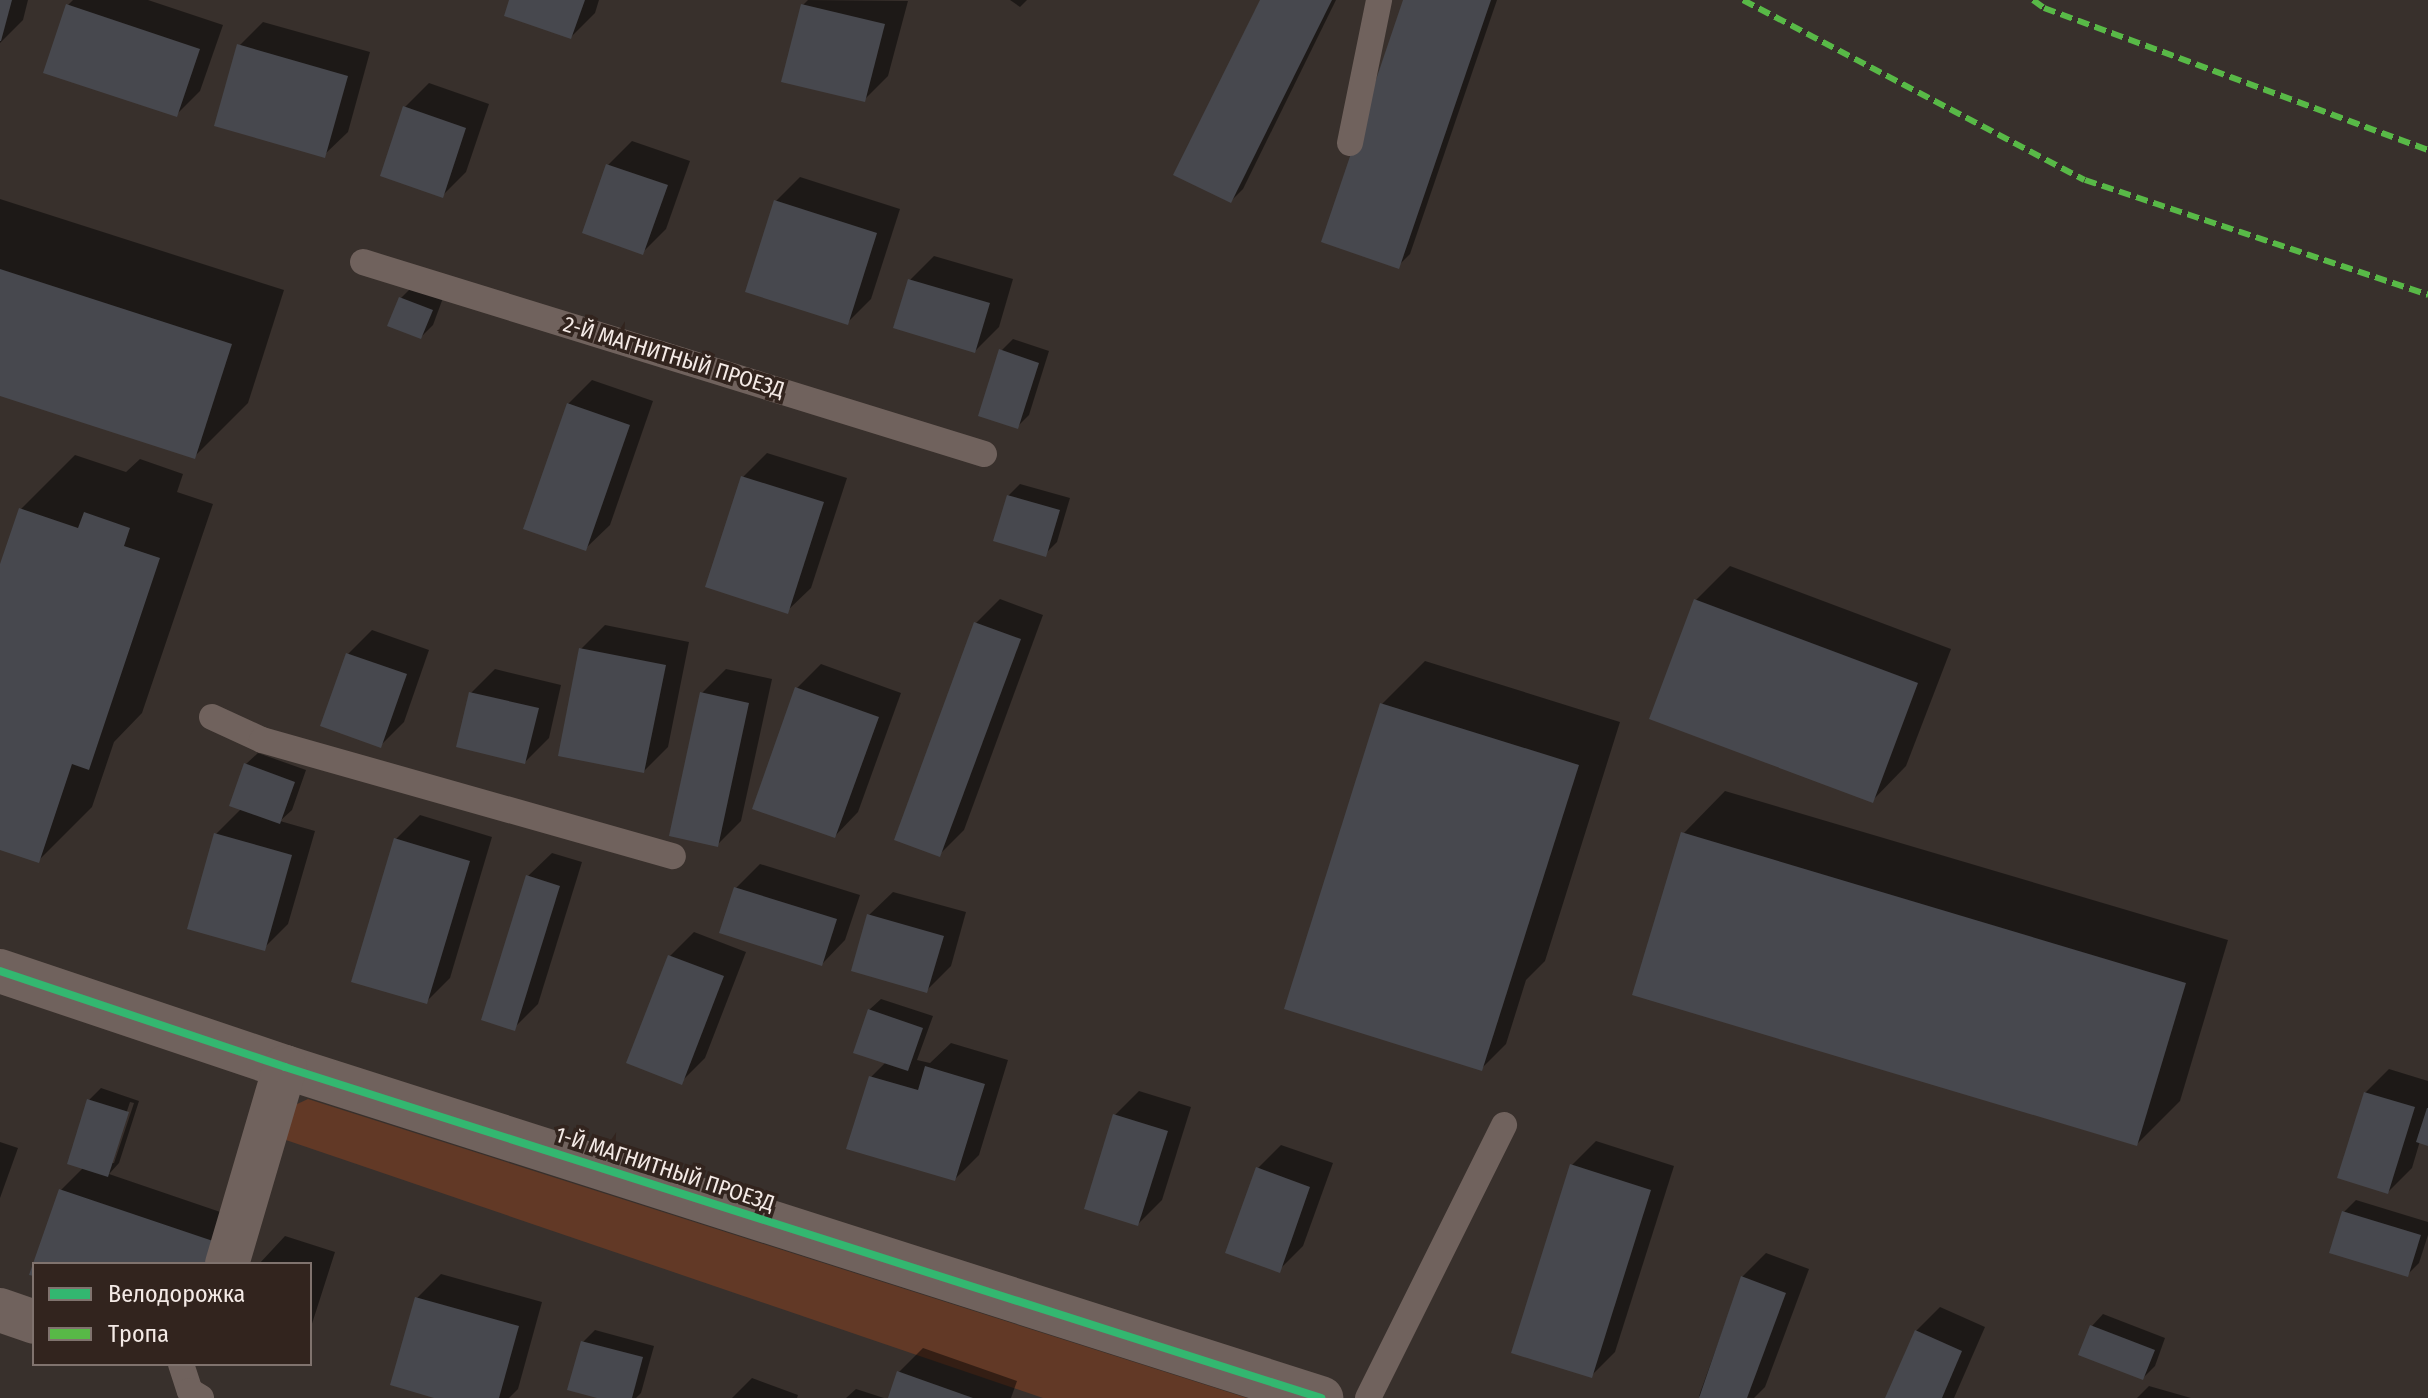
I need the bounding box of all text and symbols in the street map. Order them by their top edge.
street label: 2-Й МАГНИТНЫЙ ПРОЕЗД [560,311,788,403]
street label: 1-Й МАГНИТНЫЙ ПРОЕЗД [552,1121,778,1217]
legend [32,1262,312,1366]
text: Велодорожка [108,1280,245,1308]
text: Тропа [108,1320,169,1348]

